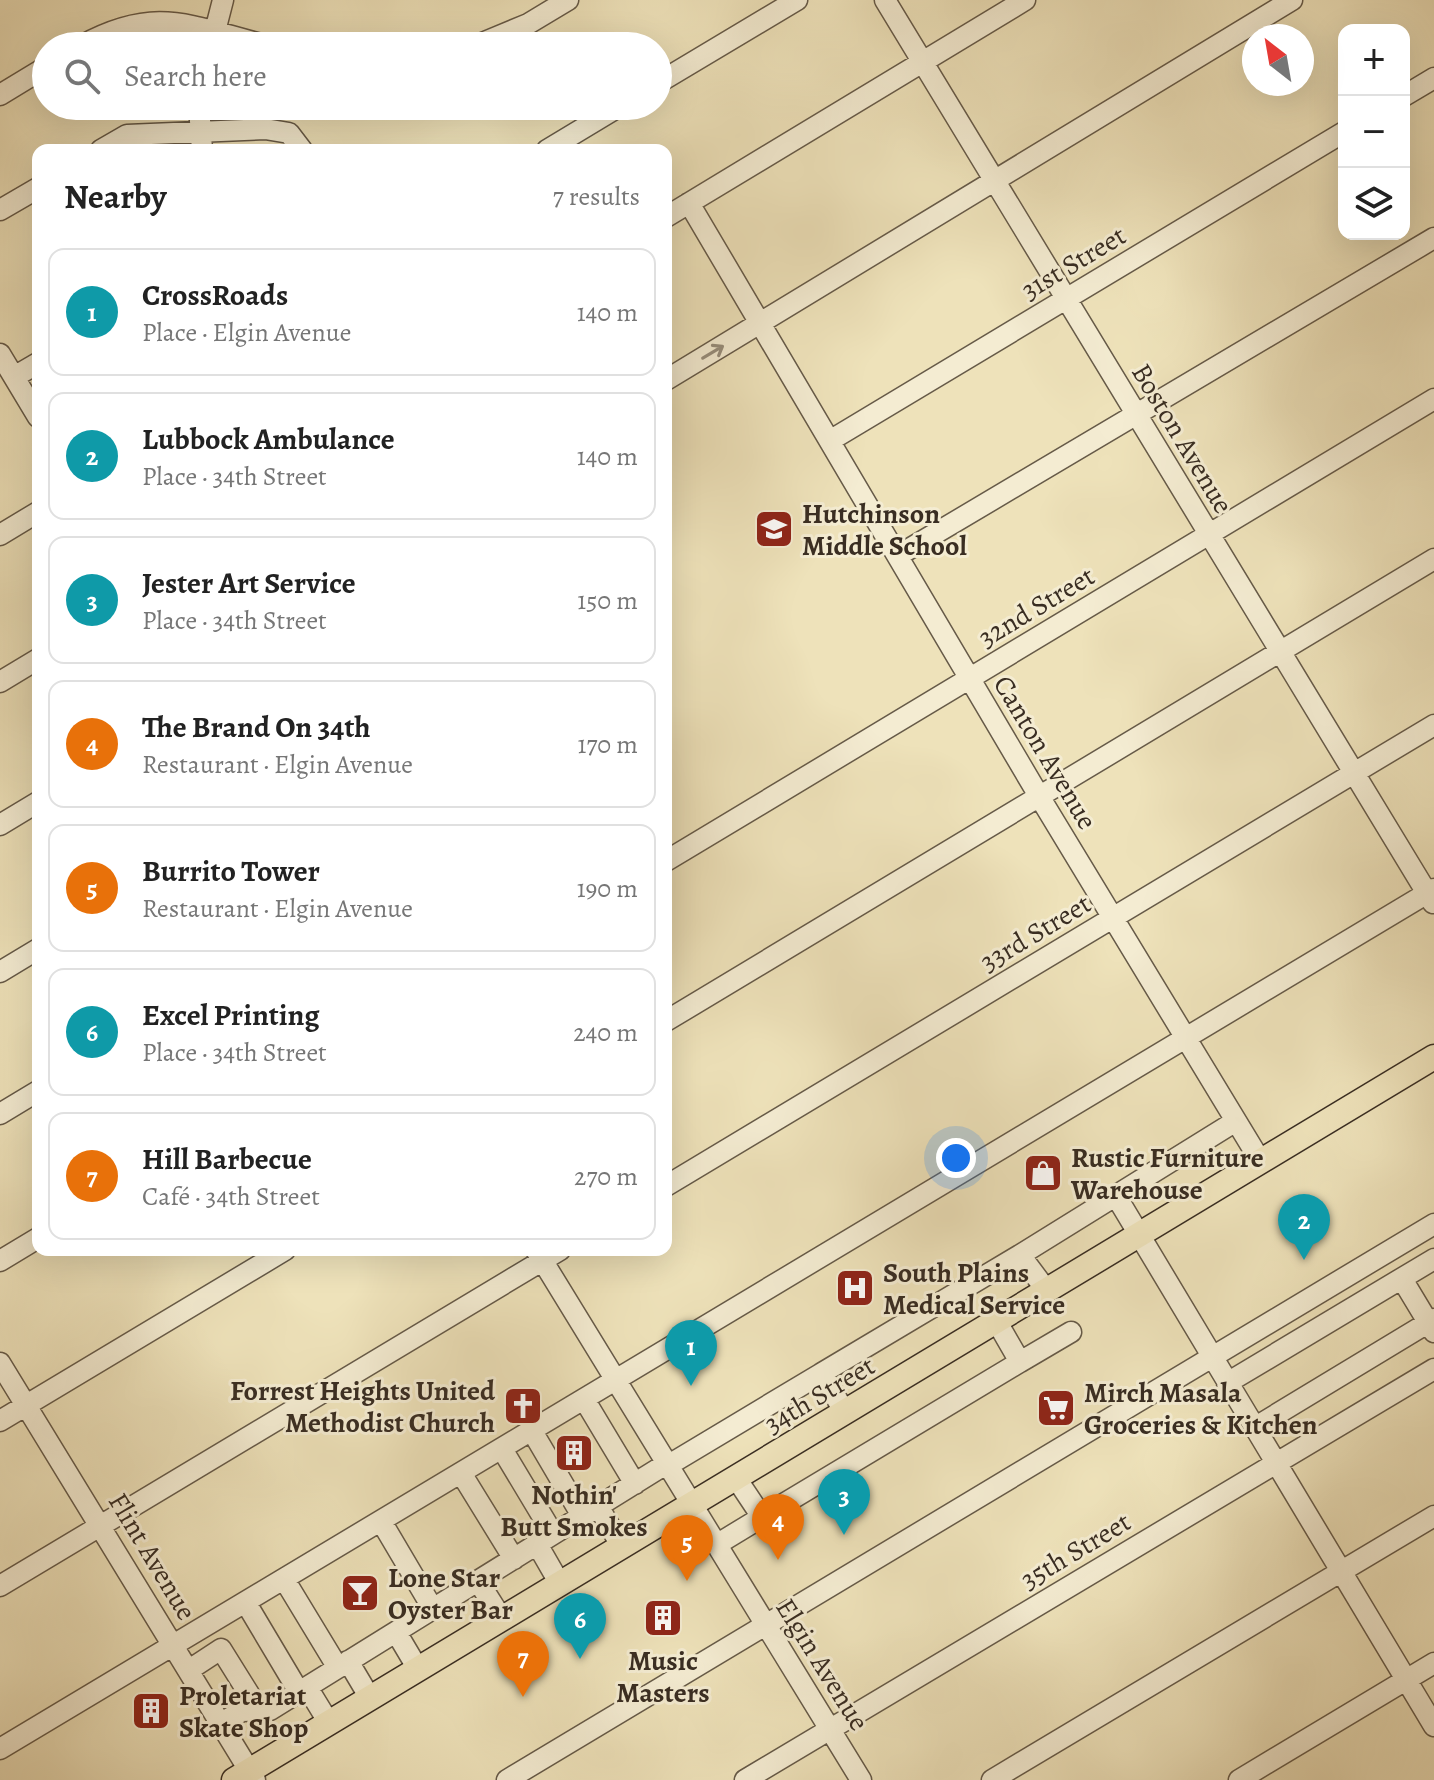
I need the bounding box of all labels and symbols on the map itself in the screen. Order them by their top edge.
north arrow [1242,24,1314,96]
street label: 31st Street [1014,217,1133,309]
one-way arrow [701,344,724,360]
street label: Boston Avenue [1122,356,1242,521]
place label: Hutchinson Middle School [802,495,968,565]
school or university icon: Hutchinson Middle School [753,508,795,550]
street label: 32nd Street [971,557,1102,657]
street label: Canton Avenue [984,668,1106,837]
street label: 33rd Street [973,885,1098,981]
your location [936,1138,976,1178]
place label: Rustic Furniture Warehouse [1070,1139,1264,1209]
shop icon: Rustic Furniture Warehouse [1022,1152,1064,1194]
pin: 2 [1278,1194,1330,1260]
place label: South Plains Medical Service [883,1254,1065,1324]
hospital icon: South Plains Medical Service [834,1267,876,1309]
pin: 1 [665,1320,717,1386]
street label: 34th Street [757,1347,882,1443]
place label: Forrest Heights United Methodist Church [230,1372,496,1442]
place label: Mirch Masala Groceries & Kitchen [1084,1374,1318,1444]
church icon: Forrest Heights United Methodist Church [502,1385,544,1427]
supermarket icon: Mirch Masala Groceries & Kitchen [1035,1387,1077,1429]
building icon: Nothin' Butt Smokes [553,1432,595,1474]
pin: 3 [818,1469,870,1535]
place label: Nothin' Butt Smokes [500,1476,648,1546]
street label: Flint Avenue [99,1486,205,1627]
pin: 4 [752,1494,804,1560]
street label: 35th Street [1013,1503,1138,1599]
pin: 5 [661,1515,713,1581]
place label: Lone Star Oyster Bar [388,1559,513,1629]
bar icon: Lone Star Oyster Bar [339,1572,381,1614]
street label: Elgin Avenue [766,1591,878,1738]
pin: 6 [554,1593,606,1659]
building icon: Music Masters [642,1597,684,1639]
pin: 7 [497,1631,549,1697]
place label: Music Masters [616,1642,710,1712]
place label: Proletariat Skate Shop [179,1677,308,1747]
building icon: Proletariat Skate Shop [130,1690,172,1732]

